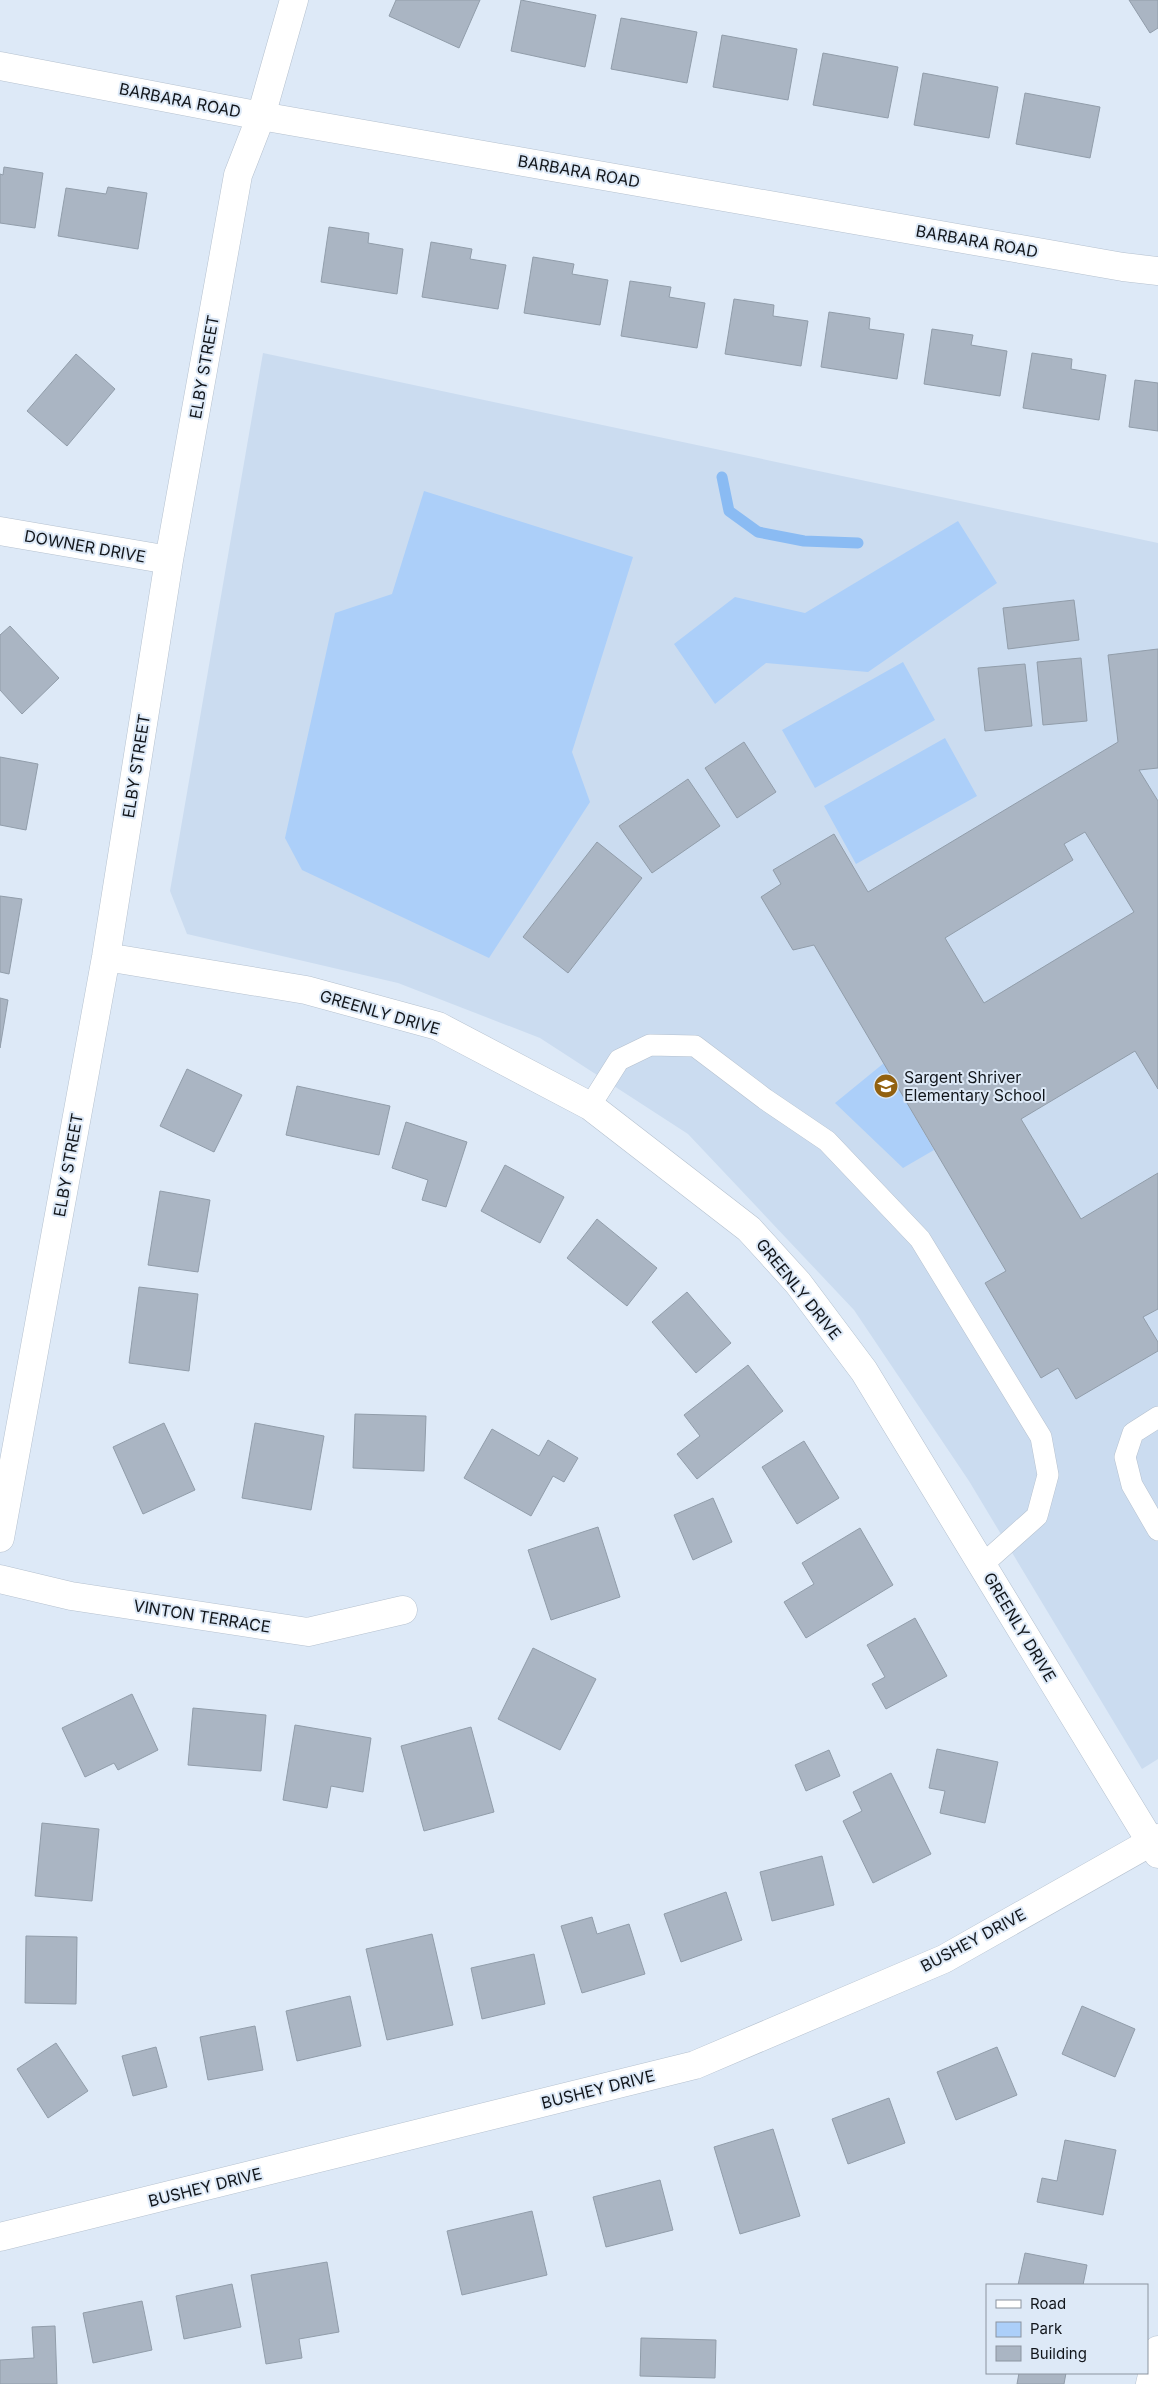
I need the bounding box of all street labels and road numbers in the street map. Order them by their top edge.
street label: BARBARA ROAD [117,78,243,122]
street label: BARBARA ROAD [516,150,642,192]
street label: BARBARA ROAD [914,220,1040,262]
street label: ELBY STREET [185,314,223,420]
street label: DOWNER DRIVE [23,525,147,567]
street label: ELBY STREET [118,713,154,819]
street label: GREENLY DRIVE [318,985,442,1039]
street label: ELBY STREET [49,1112,87,1218]
street label: GREENLY DRIVE [752,1234,846,1344]
street label: GREENLY DRIVE [979,1569,1061,1685]
street label: VINTON TERRACE [132,1595,272,1637]
street label: BUSHEY DRIVE [917,1904,1029,1976]
street label: BUSHEY DRIVE [539,2065,657,2113]
street label: BUSHEY DRIVE [146,2163,264,2211]

